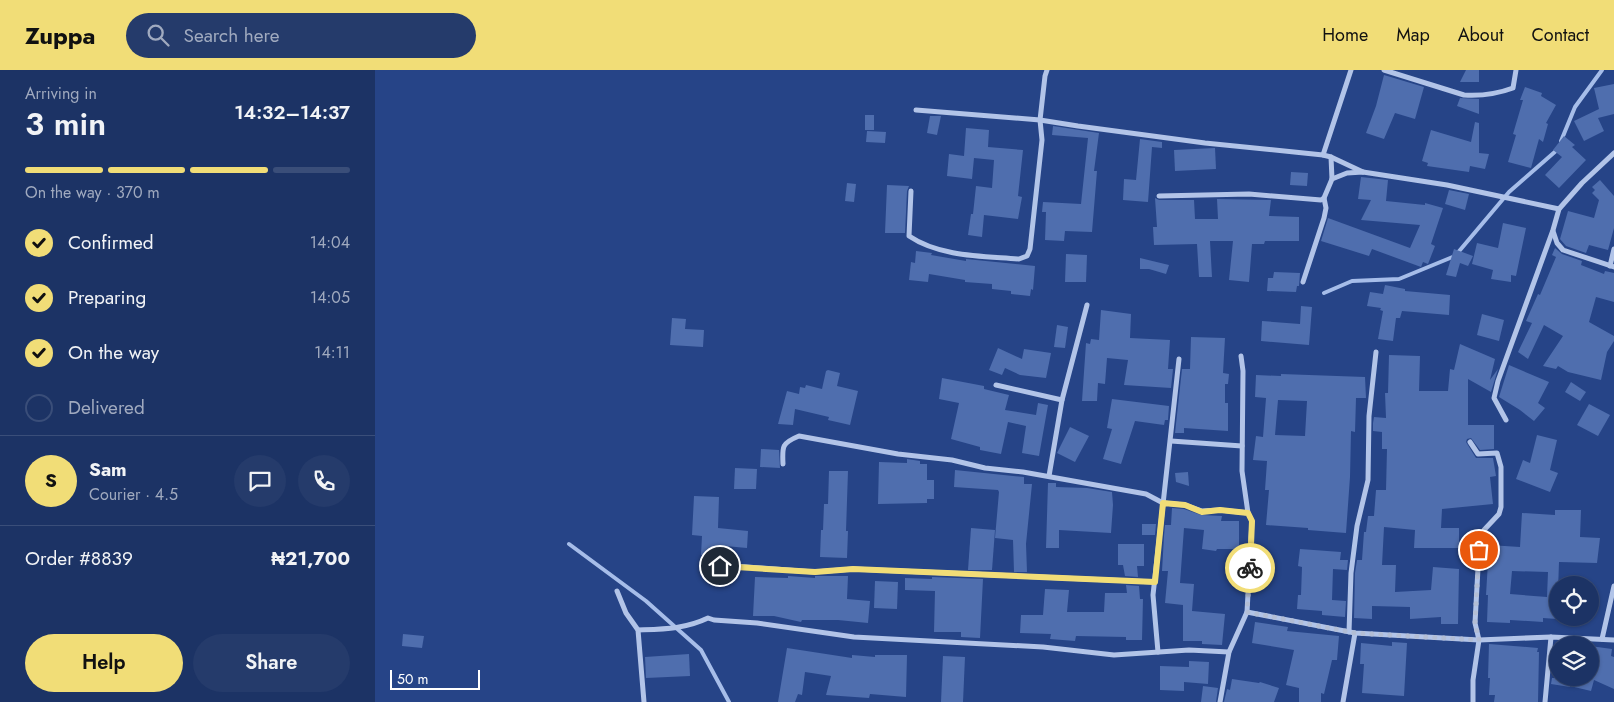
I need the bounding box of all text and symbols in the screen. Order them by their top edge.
search box [126,13,476,58]
text: Zuppa [25,18,96,53]
icon: search [144,21,172,49]
text: Search here [184,22,280,49]
text: Home [1322,22,1368,48]
text: Map [1396,22,1430,48]
text: About [1458,22,1503,48]
text: Contact [1531,22,1589,48]
text: Arriving in [25,82,97,105]
text: 14:32–14:37 [234,99,350,126]
text: 3 min [25,101,106,147]
text: On the way · 370 m [25,181,160,204]
icon: check [25,229,53,257]
text: Confirmed [68,229,154,256]
text: 14:04 [310,231,350,254]
icon: check [25,284,53,312]
text: Preparing [68,284,146,311]
text: 14:05 [310,286,350,309]
icon: check [25,339,53,367]
text: On the way [68,339,159,366]
text: 14:11 [314,341,350,364]
text: Delivered [68,394,145,421]
button: chat [234,455,286,507]
button: phone [298,455,350,507]
text: Sam [89,456,127,483]
text: S [45,467,57,494]
text: Courier · 4.5 [89,483,178,506]
pin [1458,529,1500,571]
icon: bag [1465,536,1493,564]
courier [1225,543,1275,593]
text: Order #8839 [25,545,133,572]
text: ₦21,700 [271,545,350,572]
pin [699,545,741,587]
icon: home [706,552,734,580]
icon: bike [1236,554,1264,582]
map controls [1549,576,1599,686]
button: locate [1549,576,1599,626]
button: Help [25,634,183,692]
button: Share [193,634,350,692]
button: layers [1549,636,1599,686]
scale bar [390,667,480,690]
text: 50 m [397,669,428,689]

